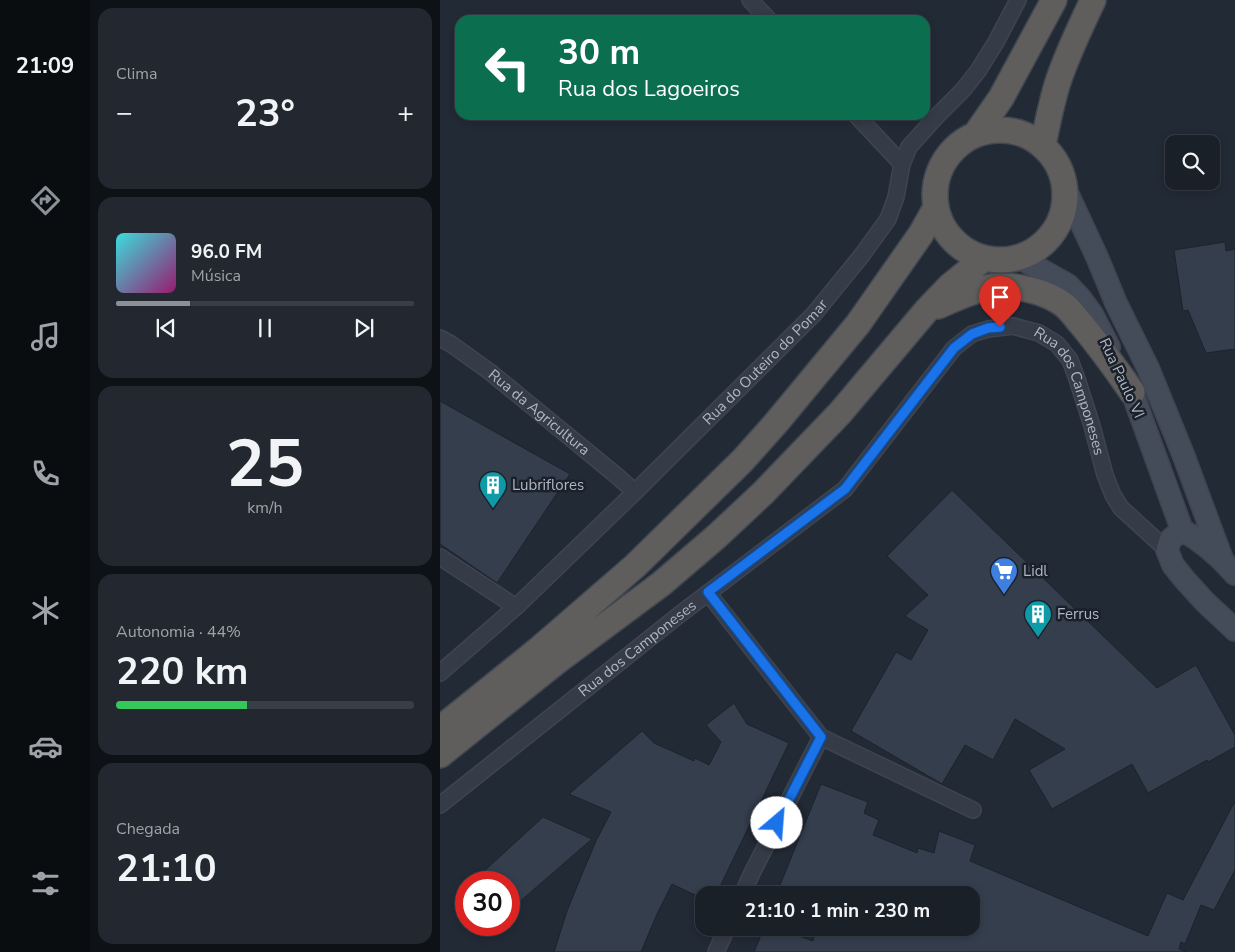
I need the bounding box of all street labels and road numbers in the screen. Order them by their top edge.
street label: Rua do Outeiro do Pomar [698,294,832,429]
street label: Rua dos Camponeses [1030,322,1109,457]
street label: Rua Paulo VI [1095,335,1149,421]
street label: Rua da Agricultura [484,365,594,460]
street label: Rua dos Camponeses [574,595,700,701]

